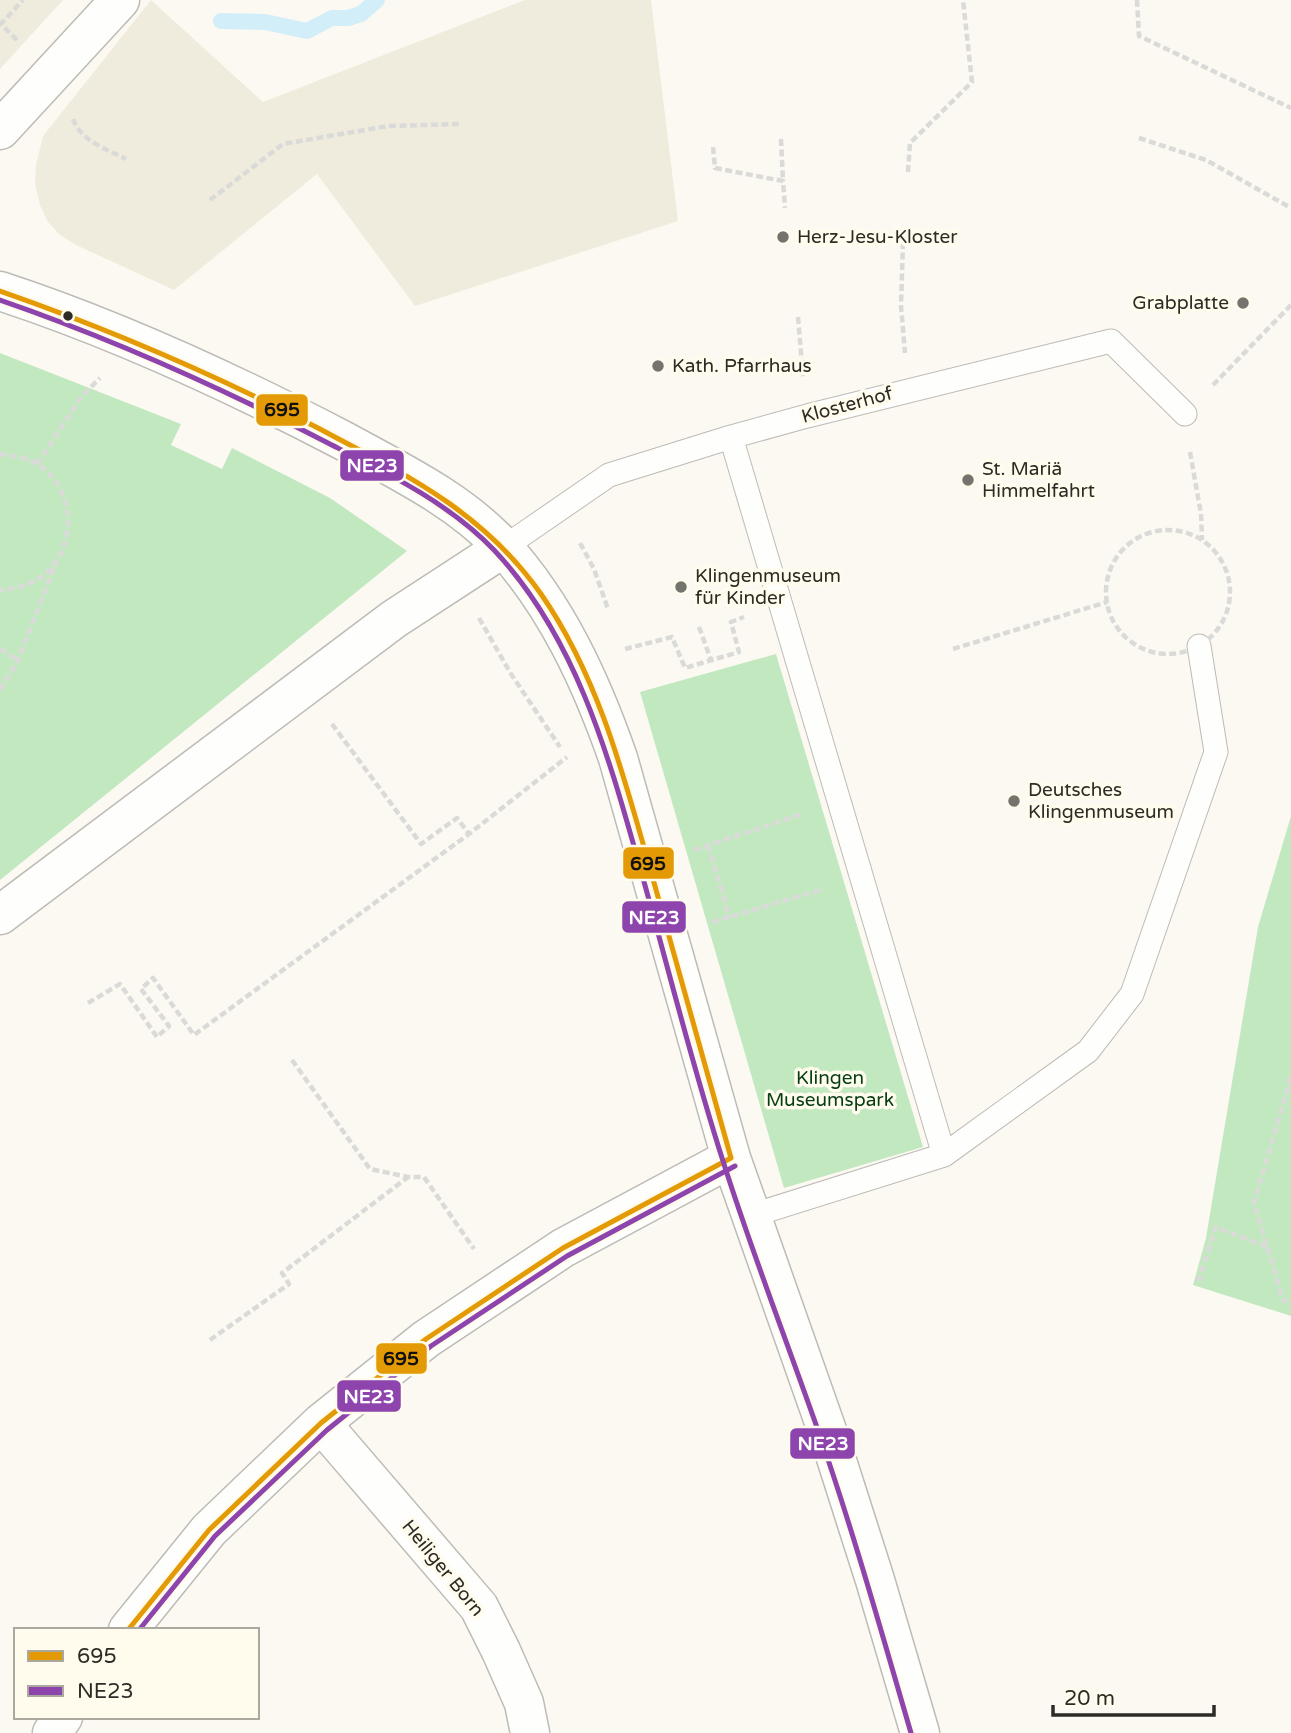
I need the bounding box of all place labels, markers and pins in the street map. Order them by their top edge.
place label: Herz-Jesu-Kloster [797,226,958,248]
marker: Herz-Jesu-Kloster [775,229,791,245]
place label: Grabplatte [1132,292,1229,314]
marker: Grabplatte [1235,295,1251,311]
unlabelled marker [61,309,75,323]
place label: Kath. Pfarrhaus [672,355,812,377]
marker: Kath. Pfarrhaus [650,358,666,374]
place label: St. Mariä Himmelfahrt [982,458,1095,502]
marker: St. Mariä Himmelfahrt [960,472,976,488]
place label: Klingenmuseum für Kinder [695,565,841,609]
marker: Klingenmuseum für Kinder [673,579,689,595]
place label: Deutsches Klingenmuseum [1028,779,1174,823]
marker: Deutsches Klingenmuseum [1006,793,1022,809]

